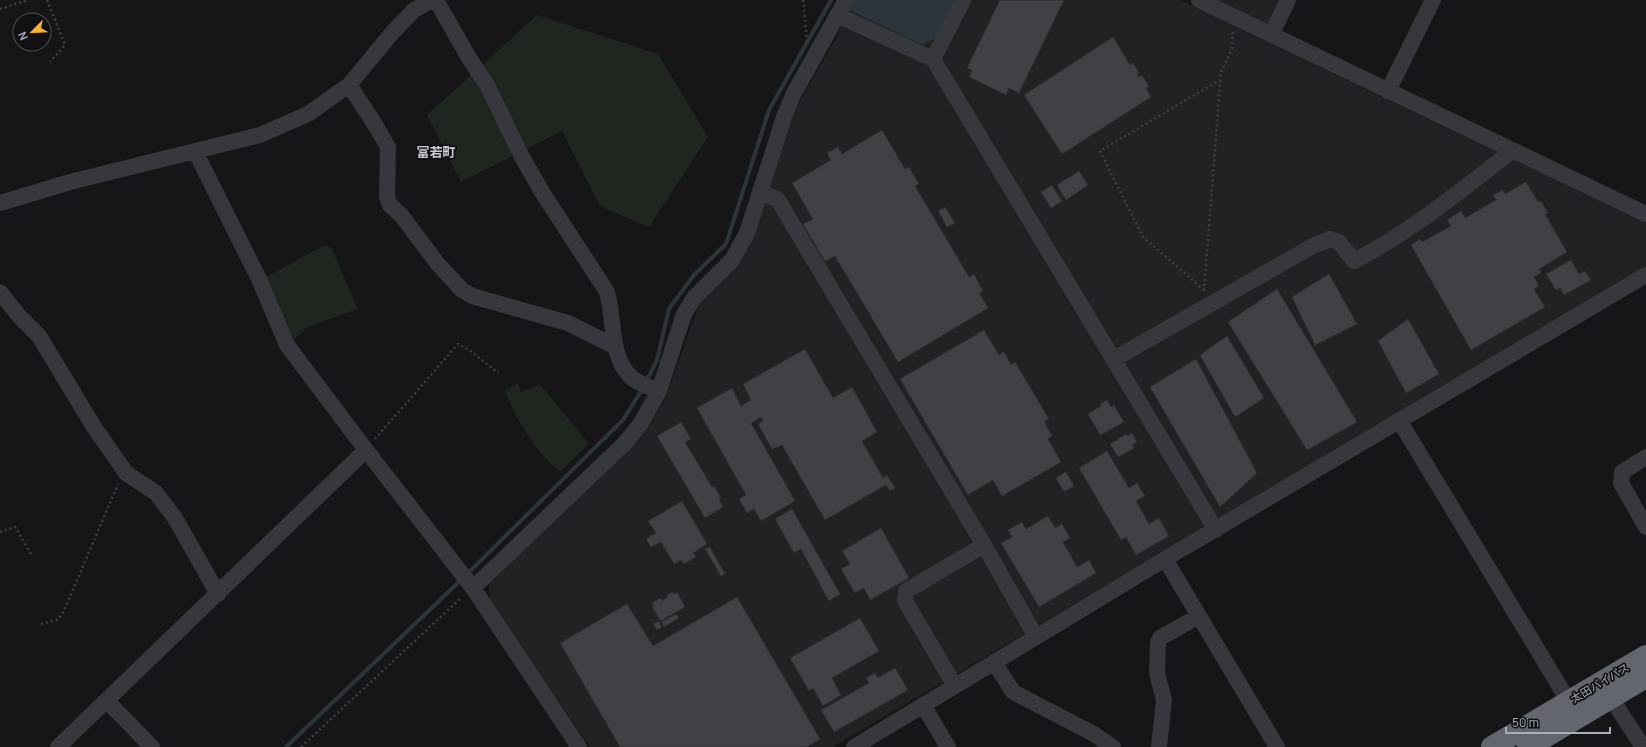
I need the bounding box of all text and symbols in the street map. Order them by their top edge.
north arrow [12,12,52,52]
text: N [14,30,31,43]
district label: 富若町 [416,143,456,161]
street label: 太田バイパス [1568,659,1632,706]
scale bar [1506,709,1610,735]
text: 50 m [1512,714,1539,731]

